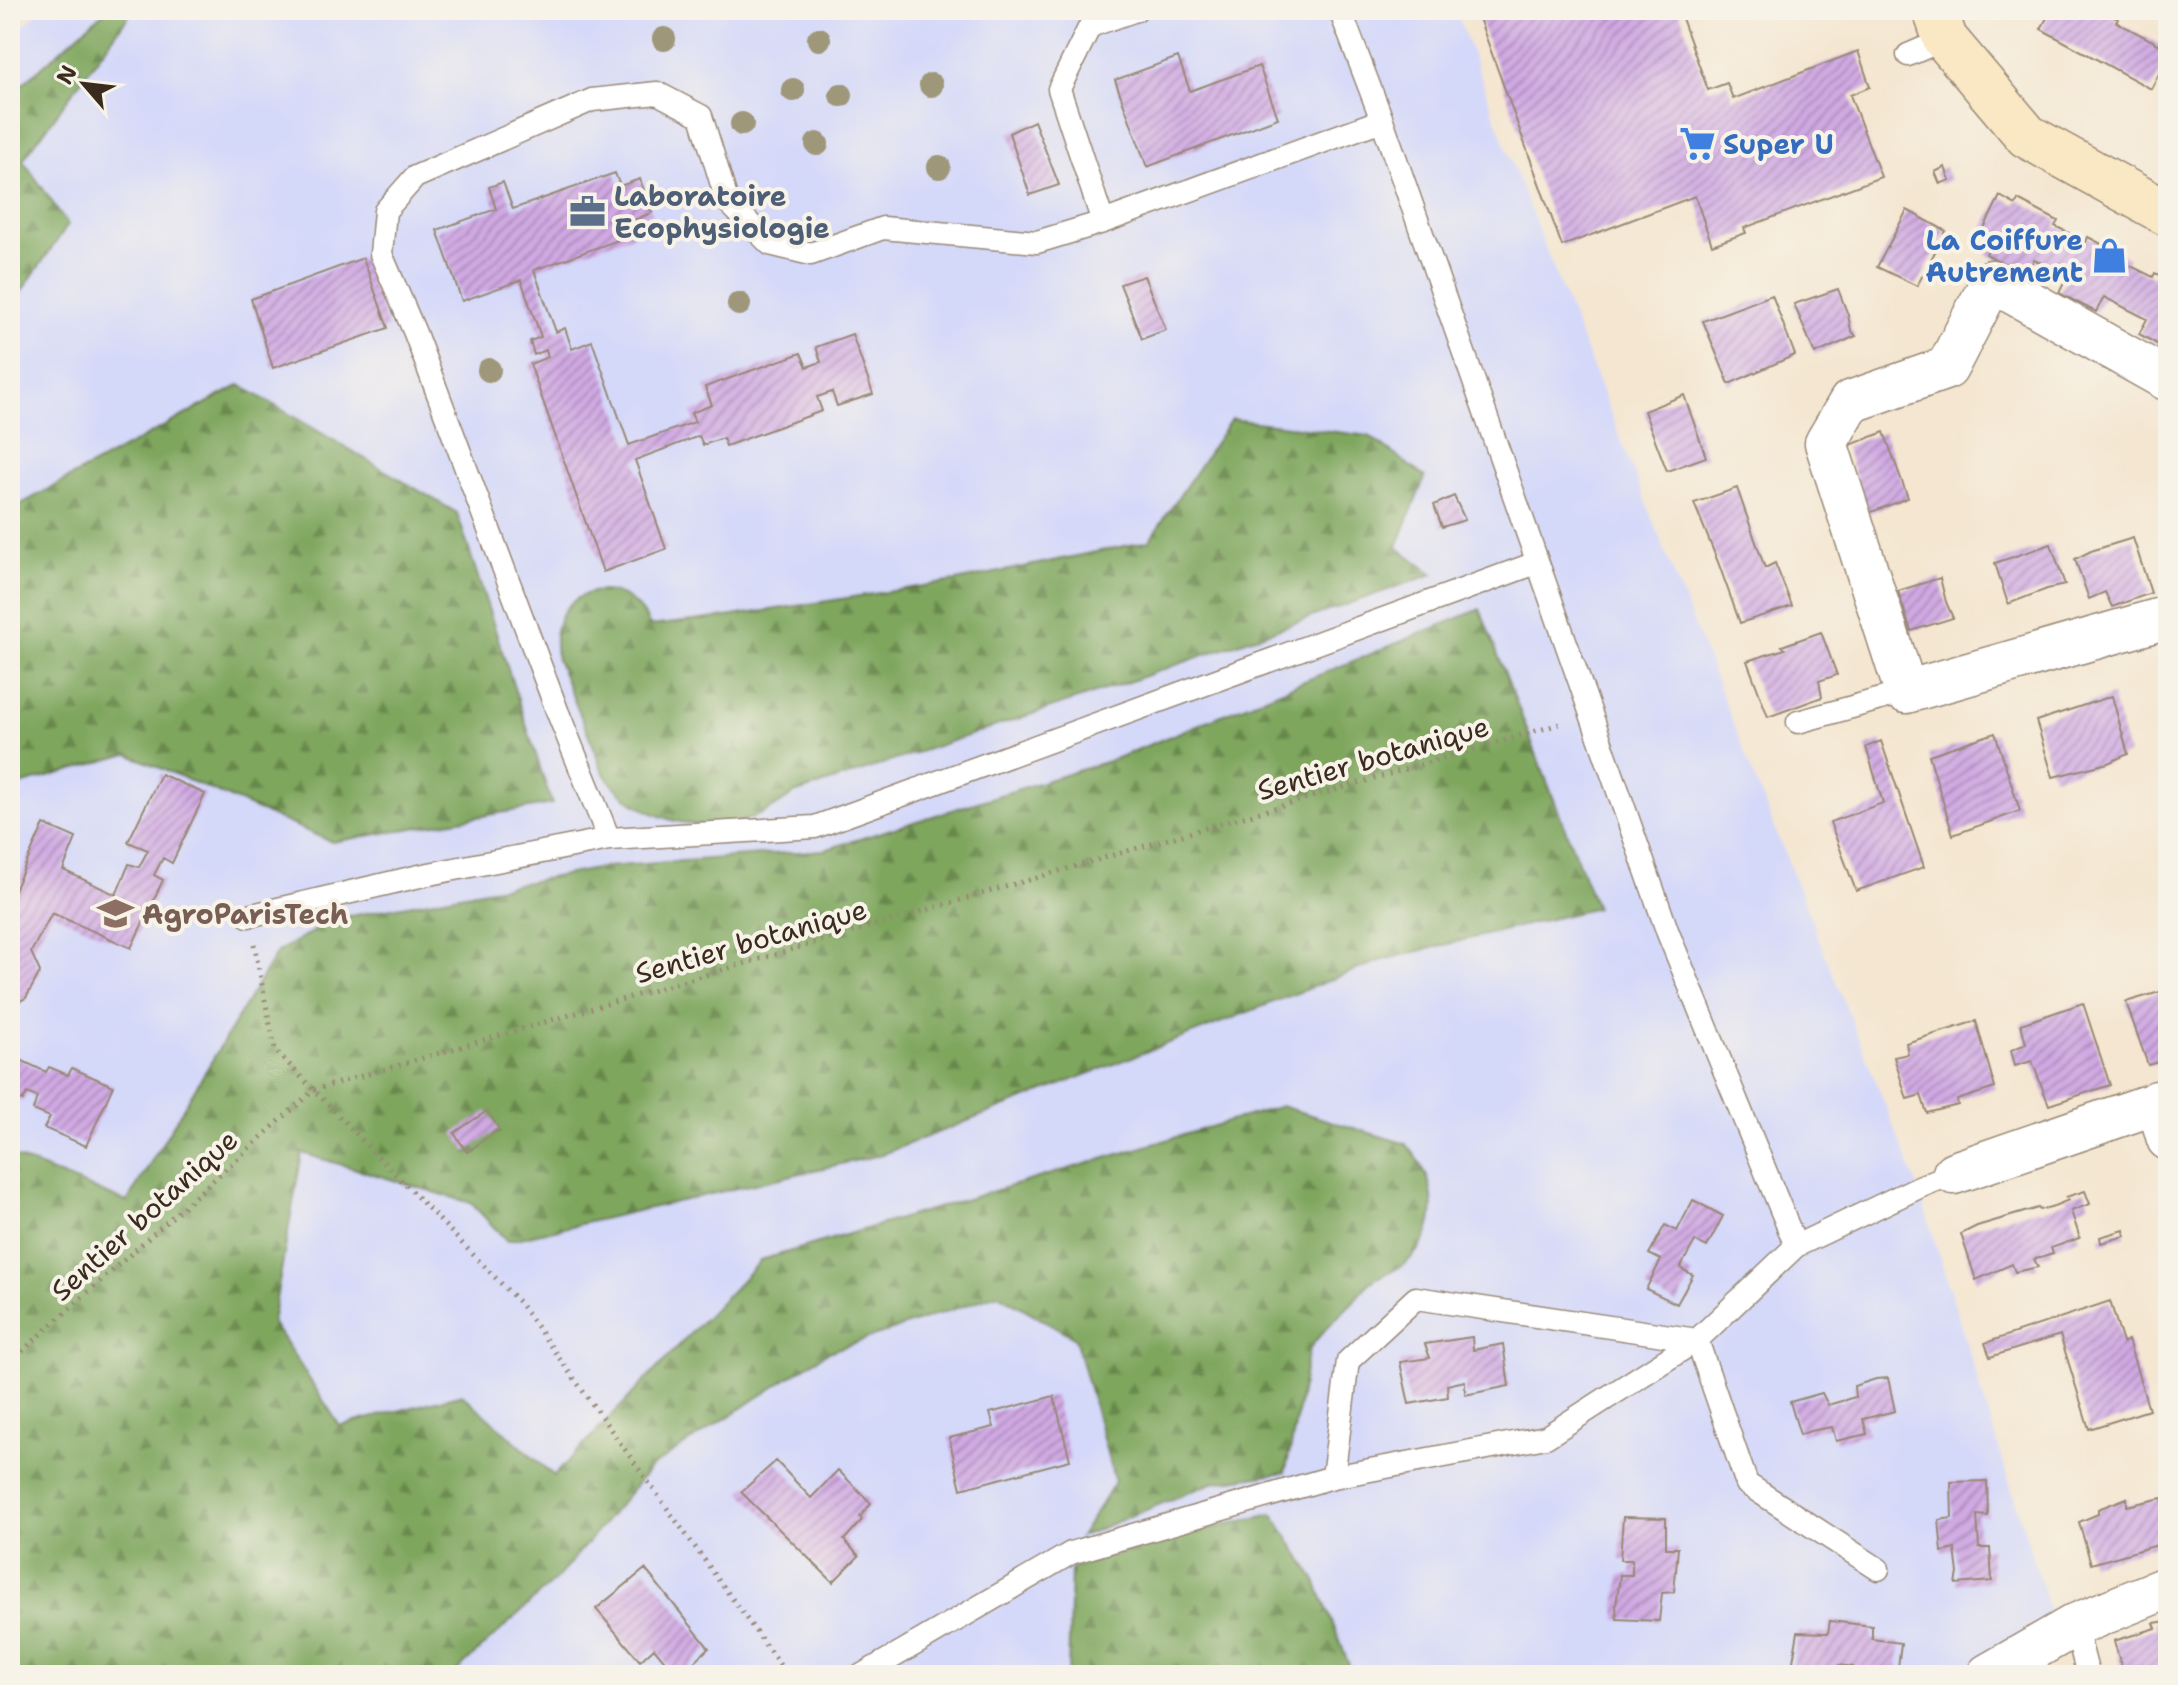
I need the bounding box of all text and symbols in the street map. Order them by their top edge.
north arrow [44,44,124,124]
text: N [50,60,84,89]
supermarket icon: Super U [1678,125,1716,163]
place label: Super U [1723,125,1834,163]
place label: Laboratoire Ecophysiologie [614,177,830,247]
office icon: Laboratoire Ecophysiologie [569,193,607,231]
place label: La Coiffure Autrement [1925,221,2083,291]
shop icon: La Coiffure Autrement [2090,237,2128,275]
street label: Sentier botanique [1253,707,1493,809]
street label: Sentier botanique [631,890,871,992]
school or university icon: AgroParisTech [97,895,135,933]
place label: AgroParisTech [142,895,349,933]
street label: Sentier botanique [42,1121,246,1309]

